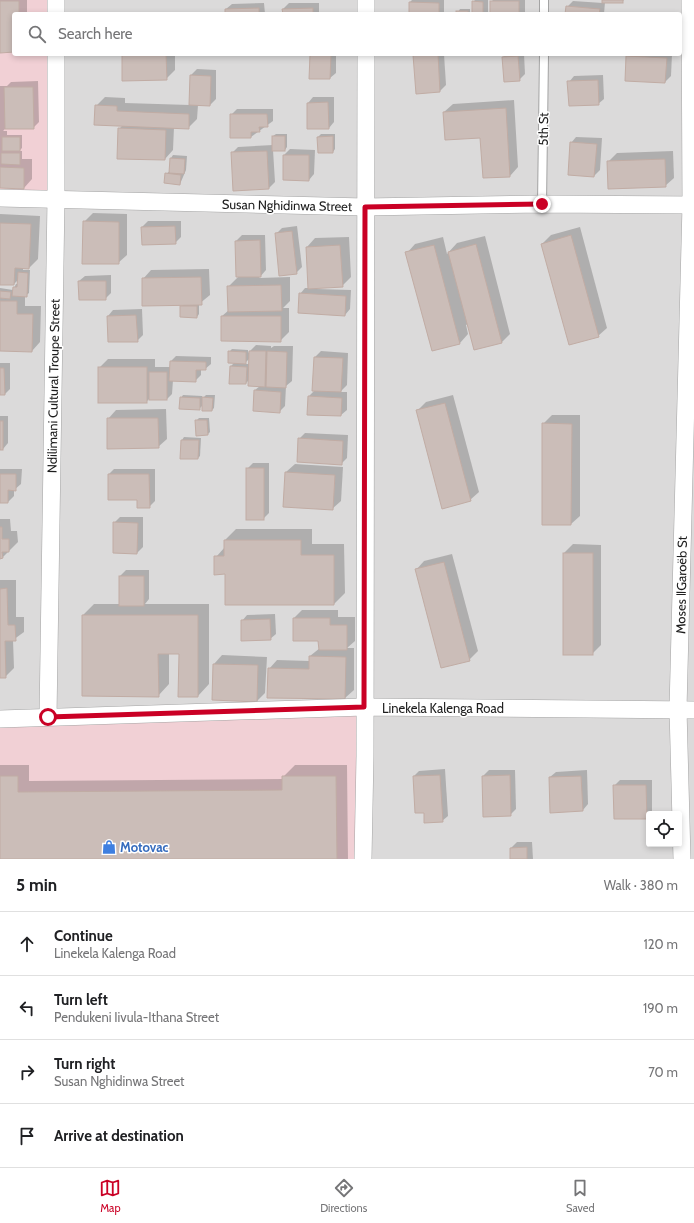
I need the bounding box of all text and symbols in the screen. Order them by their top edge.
search box [12,12,682,56]
icon: search [26,23,48,45]
text: Search here [58,25,133,43]
street label: 5th St [535,112,551,146]
route end [533,195,551,213]
street label: Susan Nghidinwa Street [222,196,353,214]
street label: Ndilimani Cultural Troupe Street [43,298,63,473]
street label: Moses ǁGaroëb St [672,535,690,634]
street label: Linekela Kalenga Road [382,700,504,716]
route start [39,708,57,726]
map controls [646,811,682,847]
button: locate [646,811,682,847]
shop icon: Motovac [101,839,117,855]
place label: Motovac [120,839,169,855]
text: 5 min [16,875,57,895]
text: Walk · 380 m [604,877,678,893]
text: Continue [54,927,113,945]
icon: ahead [16,933,38,955]
text: 120 m [644,936,678,952]
text: Linekela Kalenga Road [54,945,176,961]
text: Turn left [54,991,108,1009]
icon: left [16,997,38,1019]
text: 190 m [643,1000,678,1016]
text: Pendukeni Iivula-Ithana Street [54,1009,219,1025]
text: Turn right [54,1055,115,1073]
icon: right [16,1061,38,1083]
text: 70 m [648,1064,678,1080]
text: Susan Nghidinwa Street [54,1073,184,1089]
icon: arrive [16,1125,38,1147]
text: Arrive at destination [54,1127,184,1145]
tab: Map [99,1177,121,1215]
tab: Directions [320,1177,367,1215]
tab: Saved [566,1177,595,1215]

